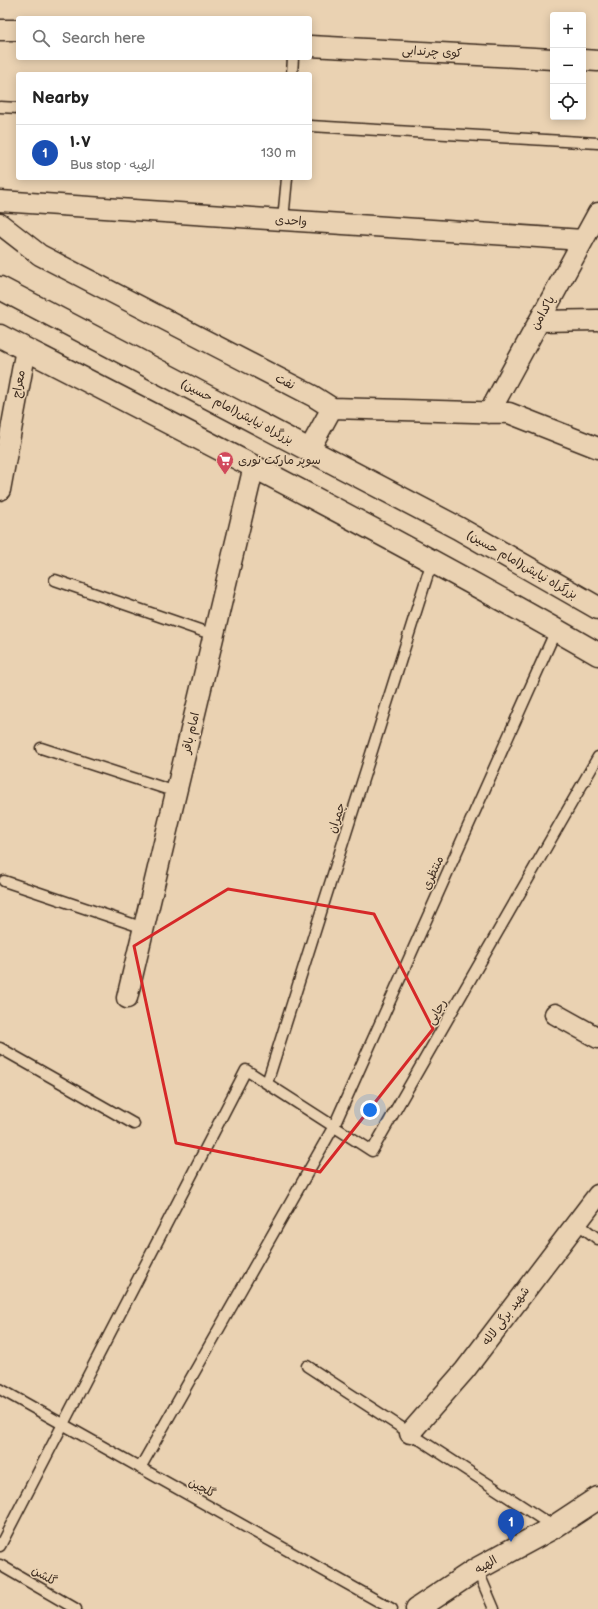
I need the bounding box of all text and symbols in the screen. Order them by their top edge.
map controls [550,12,586,120]
button: + [550,12,586,48]
search box [16,16,312,60]
icon: search [30,27,52,49]
text: Search here [62,29,145,48]
street label: کوی چرندابی [402,43,462,61]
button: − [550,48,586,84]
button: locate [550,84,586,120]
text: Nearby [32,88,89,108]
text: ۱۰۷ [70,133,91,152]
text: 1 [42,145,48,161]
text: 130 m [261,145,296,161]
text: Bus stop · الهیه [70,157,155,173]
street label: واحدی [275,212,307,230]
street label: پاکدامن [528,293,558,333]
street label: معراج [9,369,30,399]
street label: نفت [273,371,297,393]
street label: بزرگراه نیایش(امام حسین) [178,376,296,449]
supermarket icon: سوپر مارکت نوری [215,450,235,475]
place label: سوپر مارکت نوری [238,453,321,468]
street label: بزرگراه نیایش(امام حسین) [463,527,580,604]
street label: امام باقر [179,711,204,756]
street label: چمران [325,801,349,835]
street label: منتظری [419,854,447,892]
street label: رجایی [424,996,450,1028]
your location [360,1100,380,1120]
street label: شهید برگی لاله [479,1284,533,1348]
street label: گلچین [186,1475,218,1501]
pin: 1 [498,1509,524,1542]
street label: الهیه [472,1553,500,1577]
street label: گلشن [29,1563,59,1589]

